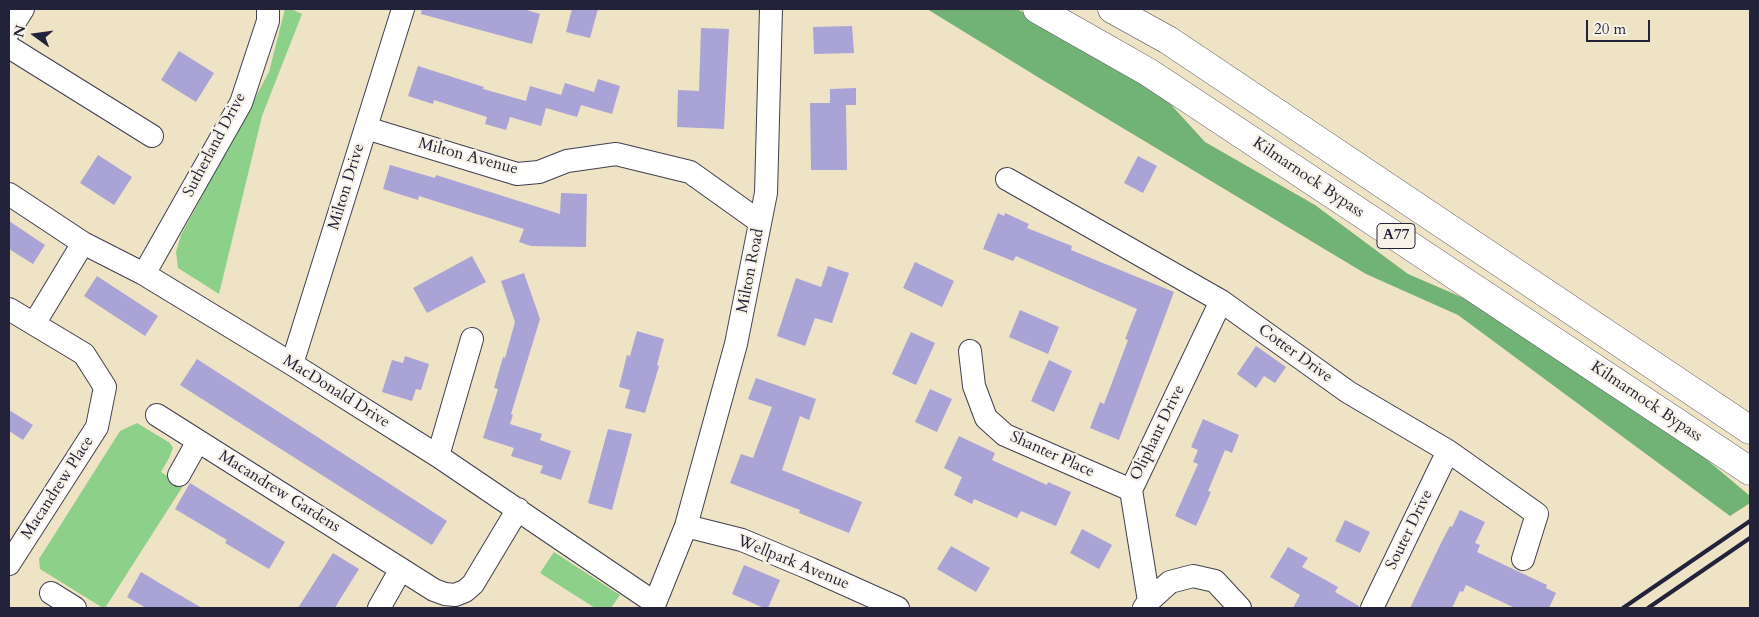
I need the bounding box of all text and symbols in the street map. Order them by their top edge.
north arrow [10,10,60,60]
scale bar [1589,10,1653,42]
text: 20 m [1594,19,1626,39]
text: N [9,23,31,39]
street label: Sutherland Drive [179,90,251,200]
street label: Milton Avenue [416,134,520,180]
street label: Kilmarnock Bypass [1249,134,1367,222]
street label: Milton Drive [325,141,369,233]
road number: A77 [1377,224,1415,248]
street label: Milton Road [733,227,769,315]
street label: Cotter Drive [1254,321,1336,387]
street label: MacDonald Drive [279,351,393,433]
street label: Kilmarnock Bypass [1587,358,1705,446]
street label: Oliphant Drive [1127,382,1189,484]
street label: Shanter Place [1007,428,1097,482]
street label: Macandrew Place [18,433,98,543]
street label: Macandrew Gardens [215,447,343,537]
street label: Souter Drive [1382,487,1438,573]
street label: Wellpark Avenue [734,532,852,594]

